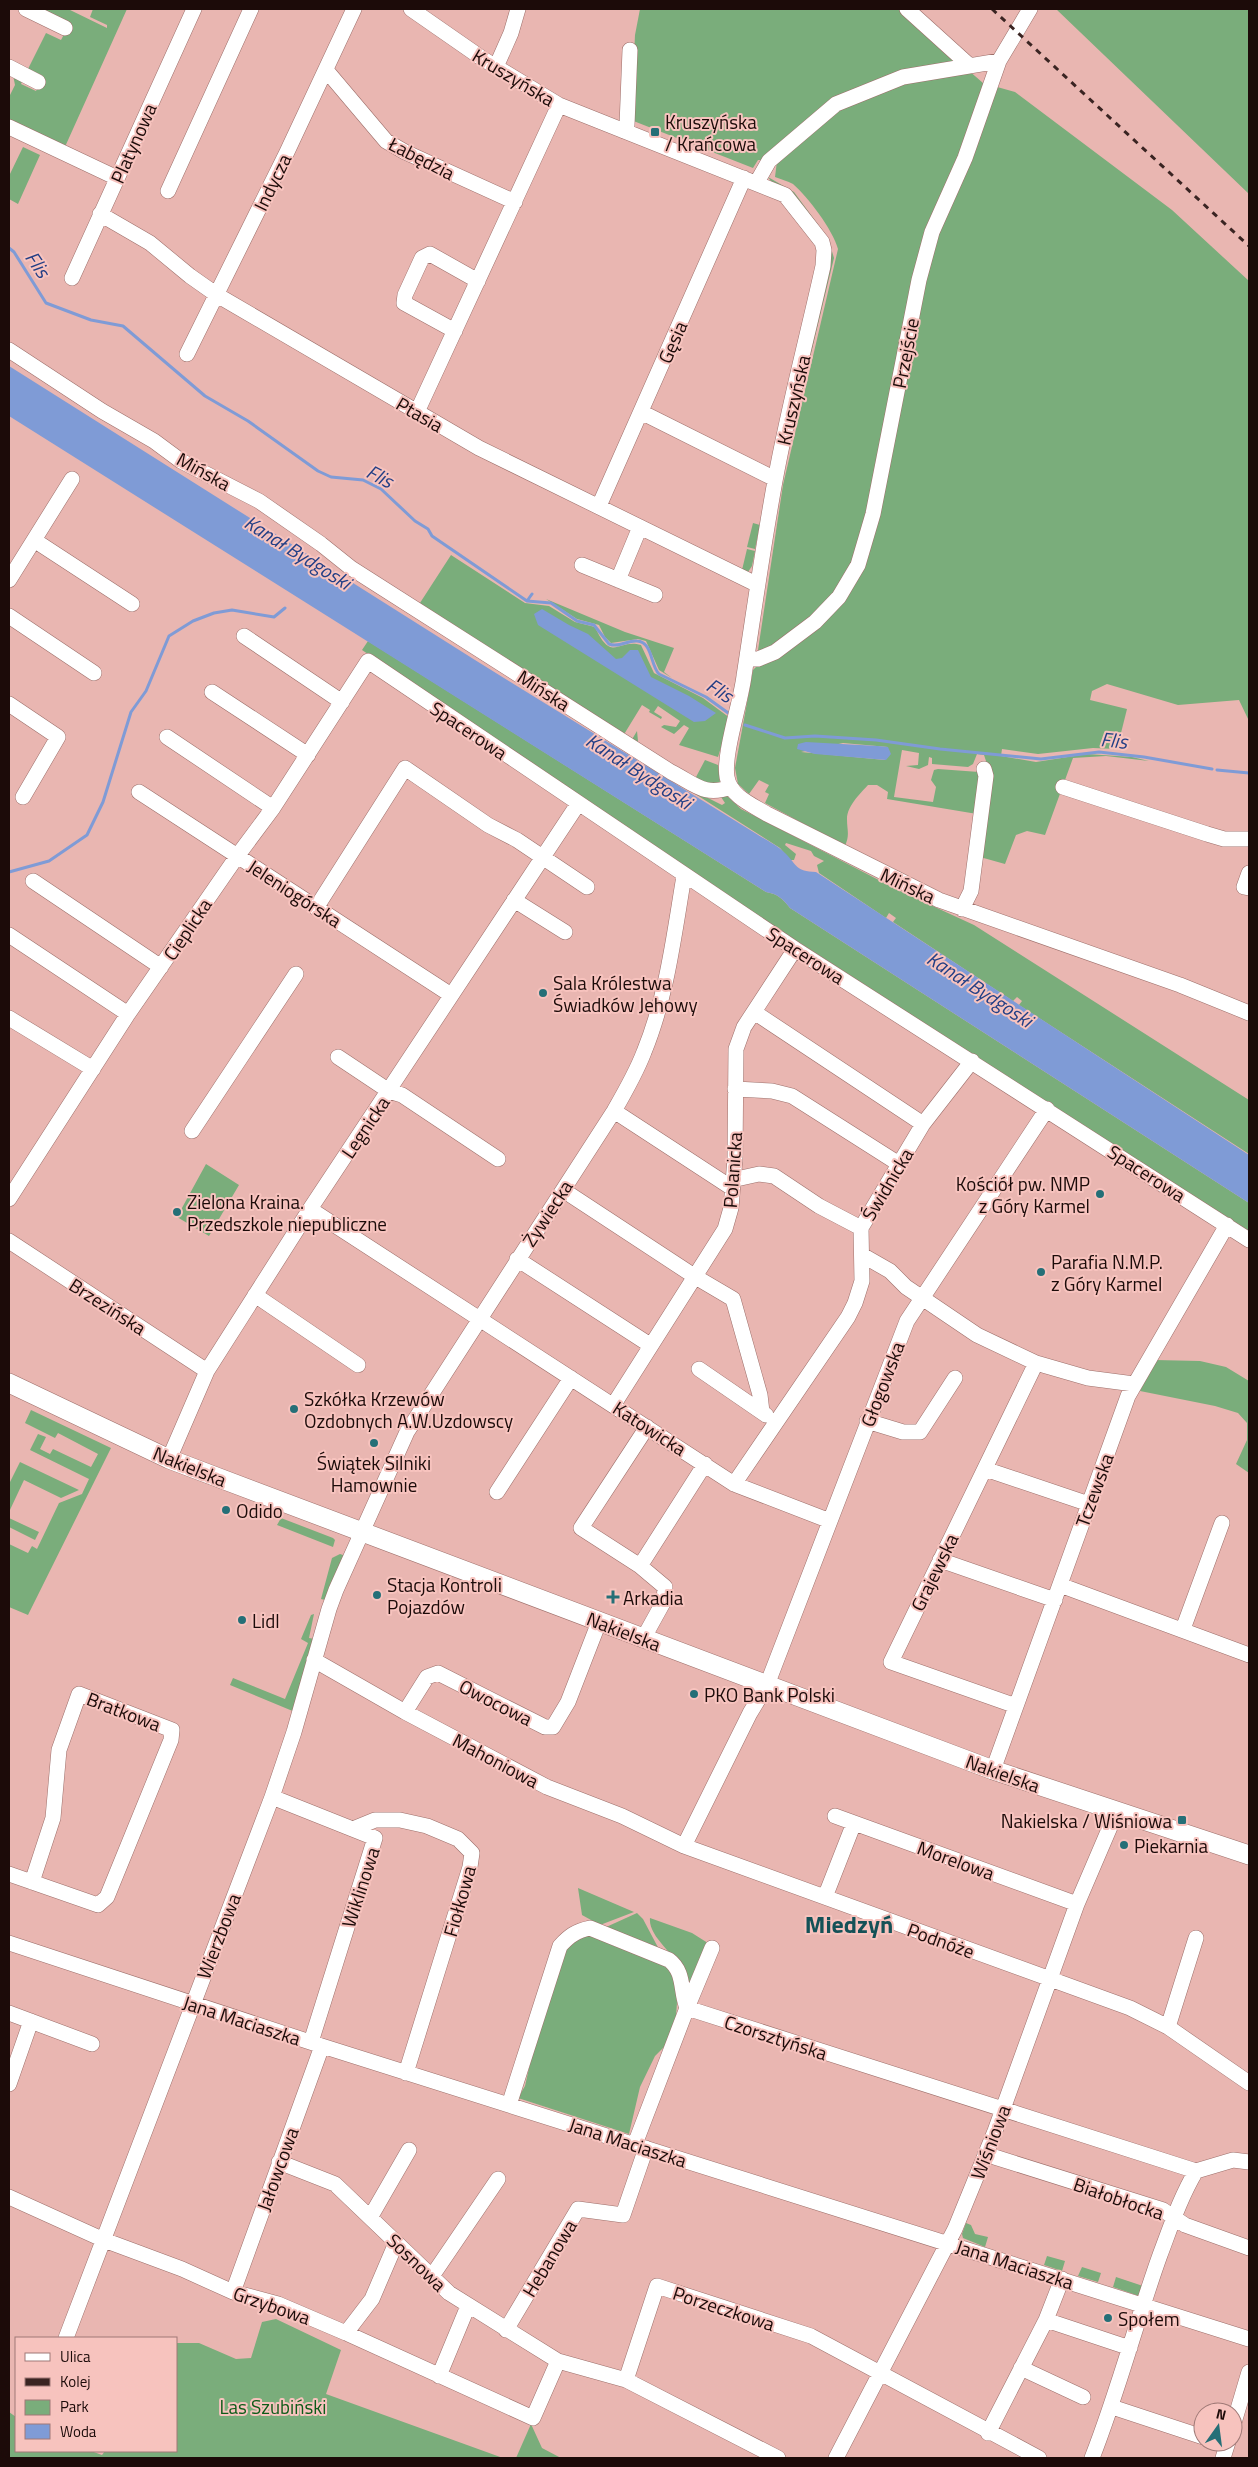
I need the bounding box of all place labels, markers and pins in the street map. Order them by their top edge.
place label: Kruszyńska / Krańcowa [665,107,757,158]
marker: Kruszyńska / Krańcowa [649,126,661,138]
place label: Sala Królestwa Świadków Jehowy [553,968,698,1019]
marker: Sala Królestwa Świadków Jehowy [537,987,549,999]
place label: Kościół pw. NMP z Góry Karmel [956,1169,1090,1220]
place label: Zielona Kraina. Przedszkole niepubliczne [187,1187,387,1238]
marker: Kościół pw. NMP z Góry Karmel [1094,1188,1106,1200]
marker: Zielona Kraina. Przedszkole niepubliczne [171,1206,183,1218]
place label: Parafia N.M.P. z Góry Karmel [1051,1247,1163,1298]
marker: Parafia N.M.P. z Góry Karmel [1035,1266,1047,1278]
place label: Szkółka Krzewów Ozdobnych A.W.Uzdowscy [304,1384,513,1435]
marker: Szkółka Krzewów Ozdobnych A.W.Uzdowscy [288,1403,300,1415]
marker: Świątek Silniki Hamownie [368,1437,380,1449]
place label: Świątek Silniki Hamownie [317,1448,431,1499]
place label: Odido [236,1496,283,1525]
marker: Odido [220,1504,232,1516]
place label: Stacja Kontroli Pojazdów [387,1570,502,1621]
place label: Arkadia [623,1583,684,1612]
marker: Stacja Kontroli Pojazdów [371,1589,383,1601]
marker: Arkadia [607,1591,619,1603]
place label: Lidl [252,1606,280,1635]
marker: Lidl [236,1614,248,1626]
place label: PKO Bank Polski [704,1680,835,1709]
marker: PKO Bank Polski [688,1688,700,1700]
place label: Nakielska / Wiśniowa [1001,1806,1172,1835]
marker: Nakielska / Wiśniowa [1176,1814,1188,1826]
place label: Piekarnia [1134,1831,1209,1860]
marker: Piekarnia [1118,1839,1130,1851]
place label: Społem [1118,2304,1180,2333]
marker: Społem [1102,2312,1114,2324]

